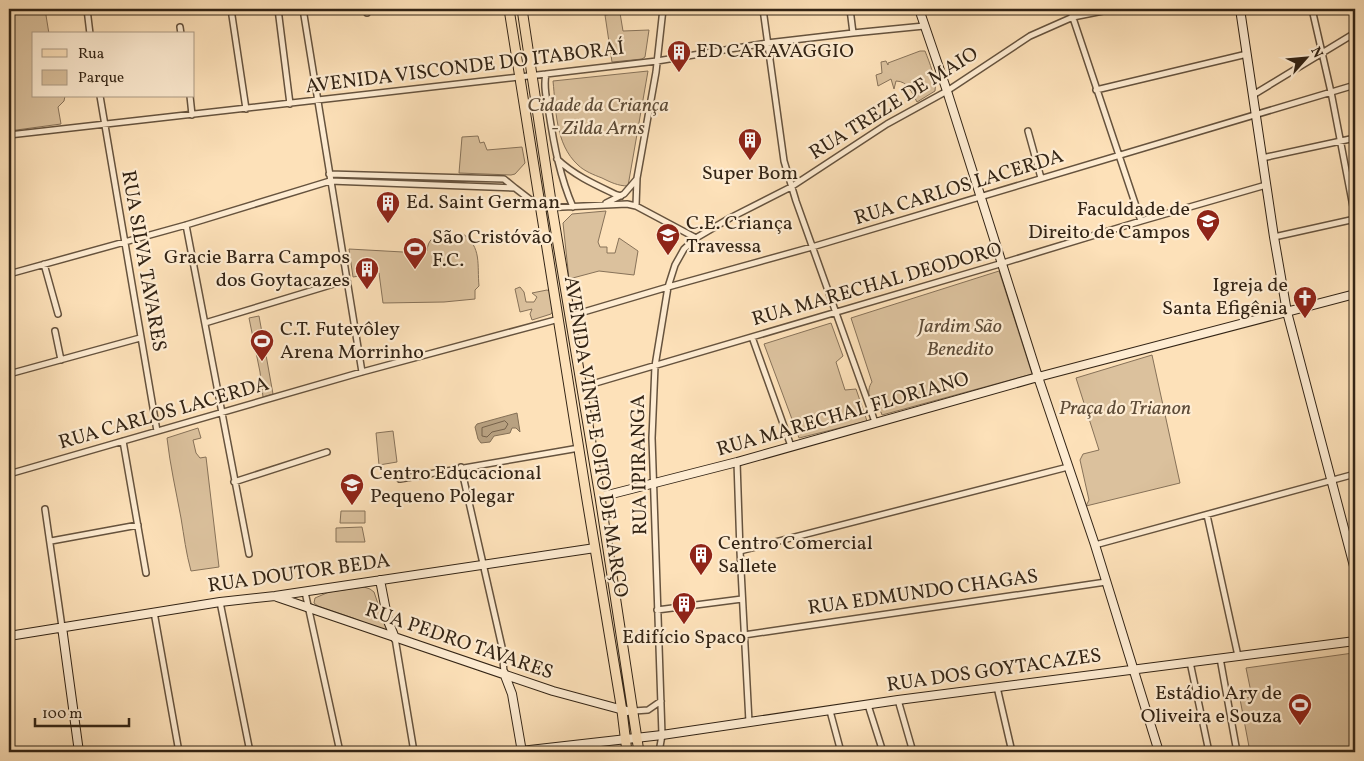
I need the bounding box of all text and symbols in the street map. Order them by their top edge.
legend [32,32,195,98]
north arrow [1282,32,1332,82]
street label: AVENIDA VISCONDE DO ITABORAÍ [304,35,626,101]
place label: ED CARAVAGGIO [696,38,854,66]
building icon: ED CARAVAGGIO [666,39,692,73]
street label: RUA TREZE DE MAIO [804,41,984,167]
text: Rua [78,44,104,65]
text: N [1305,44,1327,62]
text: Parque [78,68,124,89]
park label: Cidade da Criança - Zilda Arns [527,92,669,143]
building icon: Super Bom [737,127,763,161]
street label: RUA CARLOS LACERDA [851,143,1067,233]
place label: Super Bom [702,160,798,188]
street label: RUA SILVA TAVARES [113,168,173,354]
place label: Ed. Saint German [406,189,560,217]
building icon: Ed. Saint German [375,190,401,224]
place label: Faculdade de Direito de Campos [1028,196,1190,247]
school or university icon: Faculdade de Direito de Campos [1195,208,1221,242]
place label: C.E. Criança Travessa [686,210,793,261]
school or university icon: C.E. Criança Travessa [655,222,681,256]
place label: São Cristóvão F.C. [432,224,552,275]
sports icon: São Cristóvão F.C. [402,236,428,270]
street label: RUA MARECHAL DEODORO [749,236,1005,334]
place label: Gracie Barra Campos dos Goytacazes [164,244,350,295]
building icon: Gracie Barra Campos dos Goytacazes [354,256,380,290]
place label: Igreja de Santa Efigênia [1162,272,1288,323]
street label: AVENIDA VINTE E OITO DE MARÇO [556,274,634,600]
church icon: Igreja de Santa Efigênia [1292,285,1318,319]
park label: Jardim São Benedito [916,313,1002,364]
place label: C.T. Futevôley Arena Morrinho [280,316,424,367]
sports icon: C.T. Futevôley Arena Morrinho [249,328,275,362]
street label: RUA MARECHAL FLORIANO [713,365,973,465]
street label: RUA CARLOS LACERDA [56,371,272,457]
street label: RUA IPIRANGA [625,394,655,536]
park label: Praça do Trianon [1059,395,1191,423]
place label: Centro Educacional Pequeno Polegar [370,460,541,511]
school or university icon: Centro Educacional Pequeno Polegar [339,472,365,506]
place label: Centro Comercial Sallete [718,530,873,581]
building icon: Centro Comercial Sallete [688,542,714,576]
street label: RUA DOUTOR BEDA [206,547,392,601]
street label: RUA EDMUNDO CHAGAS [806,563,1040,623]
building icon: Edifício Spaco [671,591,697,625]
street label: RUA PEDRO TAVARES [361,597,557,687]
place label: Edifício Spaco [622,624,746,652]
street label: RUA DOS GOYTACAZES [885,642,1103,700]
place label: Estádio Ary de Oliveira e Souza [1141,680,1282,731]
sports icon: Estádio Ary de Oliveira e Souza [1287,692,1313,726]
scale bar [35,696,129,728]
text: 100 m [42,704,82,725]

